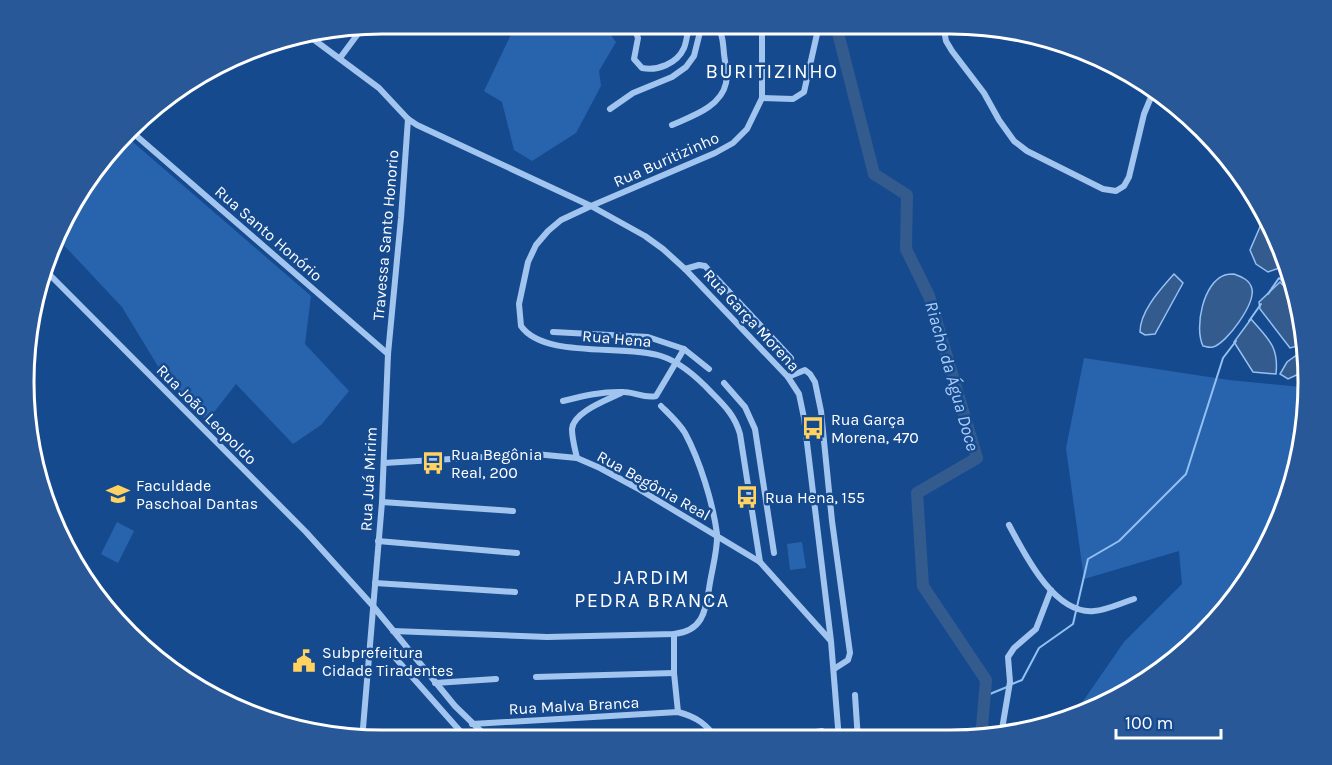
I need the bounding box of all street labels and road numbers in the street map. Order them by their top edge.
street label: Rua Buritizinho [611,128,722,191]
street label: Travessa Santo Honorio [369,149,402,321]
street label: Rua Santo Honório [211,182,326,285]
street label: Rua Garça Morena [699,265,804,375]
street label: Rua Hena [582,326,652,351]
street label: Rua João Leopoldo [153,360,261,468]
street label: Rua Juá Mirim [356,426,381,532]
street label: Rua Begônia Real [594,446,714,524]
street label: Rua Malva Branca [508,693,640,718]

